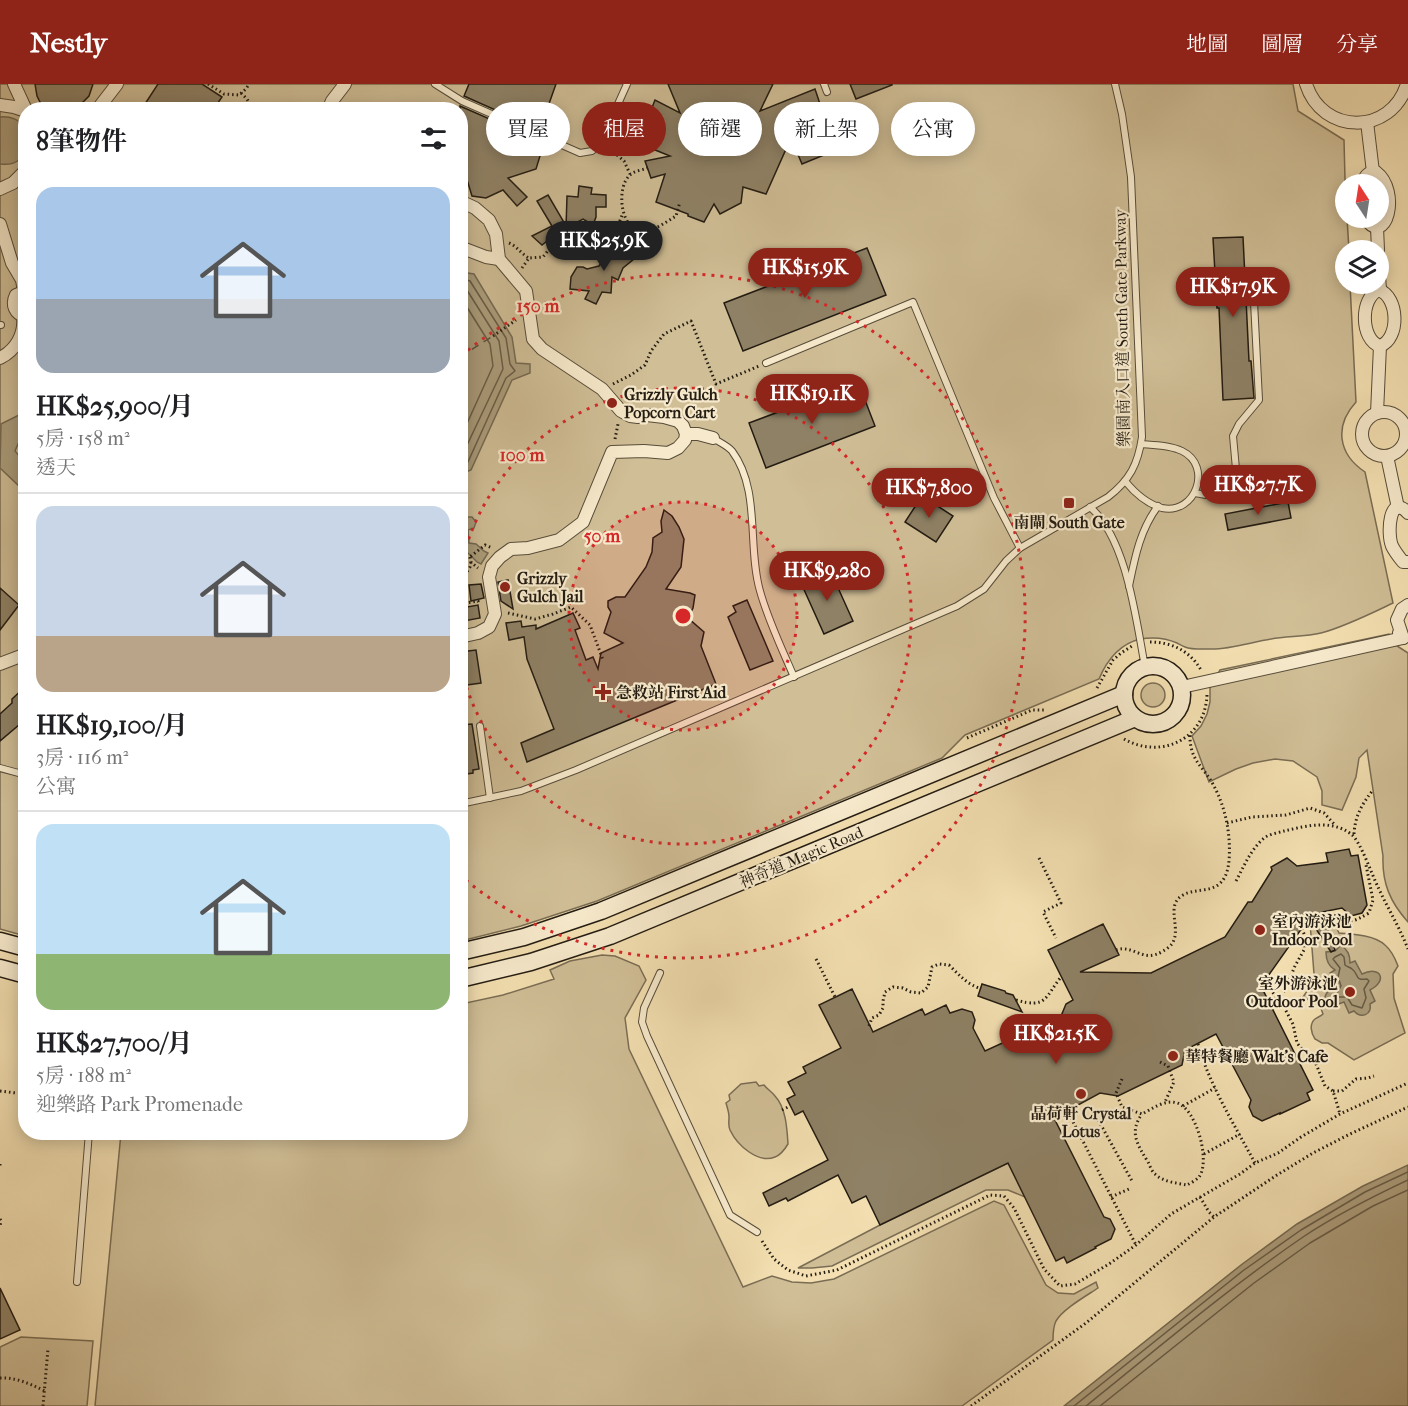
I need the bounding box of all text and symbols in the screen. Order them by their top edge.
text: Nestly [30,26,107,59]
text: 地圖 [1186,32,1228,56]
text: 圖層 [1261,32,1303,56]
text: 分享 [1336,32,1378,56]
chip: 買屋 [486,102,570,156]
chip: 租屋 [582,102,666,156]
chip: 篩選 [678,102,762,156]
chip: 新上架 [774,102,879,156]
chip: 公寓 [891,102,975,156]
icon: filters [417,122,450,155]
text: 8筆物件 [36,126,127,157]
north arrow [1335,174,1389,228]
map controls [1335,174,1389,294]
street label: 樂園南入口道 South Gate Parkway [1110,208,1134,447]
pin: HK$25.9K [542,221,666,272]
icon: home [189,226,297,334]
text: HK$25.9K [560,229,648,252]
button: layers [1335,240,1389,294]
pin: HK$15.9K [743,248,867,299]
text: HK$15.9K [762,256,848,279]
pin: HK$17.9K [1171,267,1295,318]
text: HK$17.9K [1190,275,1276,298]
text: 150 m [517,296,560,317]
pin: HK$19.1K [750,374,874,425]
text: HK$19.1K [770,382,854,405]
place label: Grizzly Gulch Popcorn Cart [624,385,719,423]
text: HK$25,900/月 [36,391,194,422]
marker: Grizzly Gulch Popcorn Cart [605,396,619,410]
text: 5房 · 158 m² [36,427,130,450]
text: 100 m [499,445,546,466]
text: 透天 [36,456,76,479]
pin: HK$27.7K [1196,465,1320,516]
pin: HK$7,800 [867,468,991,519]
text: HK$27.7K [1214,473,1302,496]
text: HK$7,800 [886,476,972,499]
marker: 南閘 South Gate [1062,496,1076,510]
place label: 南閘 South Gate [1013,513,1125,532]
text: 50 m [584,526,621,547]
icon: home [189,545,297,653]
pin: HK$9,280 [765,551,889,602]
text: HK$9,280 [783,559,871,582]
place label: Grizzly Gulch Jail [517,569,584,607]
marker: Grizzly Gulch Jail [498,580,512,594]
centre of rings [673,606,693,626]
marker: 急救站 First Aid [594,683,612,701]
place label: 急救站 First Aid [616,683,728,702]
text: HK$19,100/月 [36,710,188,741]
text: 3房 · 116 m² [36,746,128,769]
text: 公寓 [36,775,76,798]
street label: 神奇道 Magic Road [736,822,866,892]
icon: home [189,863,297,971]
place label: 室內游泳池 Indoor Pool [1272,912,1353,949]
marker: 室內游泳池 Indoor Pool [1253,923,1267,937]
place label: 室外游泳池 Outdoor Pool [1246,974,1339,1011]
marker: 室外游泳池 Outdoor Pool [1343,985,1357,999]
pin: HK$21.5K [994,1014,1118,1065]
text: HK$21.5K [1013,1022,1099,1045]
text: HK$27,700/月 [36,1028,193,1059]
place label: 華特餐廳 Walt’s Cafe [1185,1047,1328,1066]
marker: 華特餐廳 Walt’s Cafe [1166,1049,1180,1063]
text: 5房 · 188 m² [36,1064,131,1087]
marker: 晶荷軒 Crystal Lotus [1074,1087,1088,1101]
text: 迎樂路 Park Promenade [36,1093,243,1116]
place label: 晶荷軒 Crystal Lotus [1031,1104,1132,1141]

